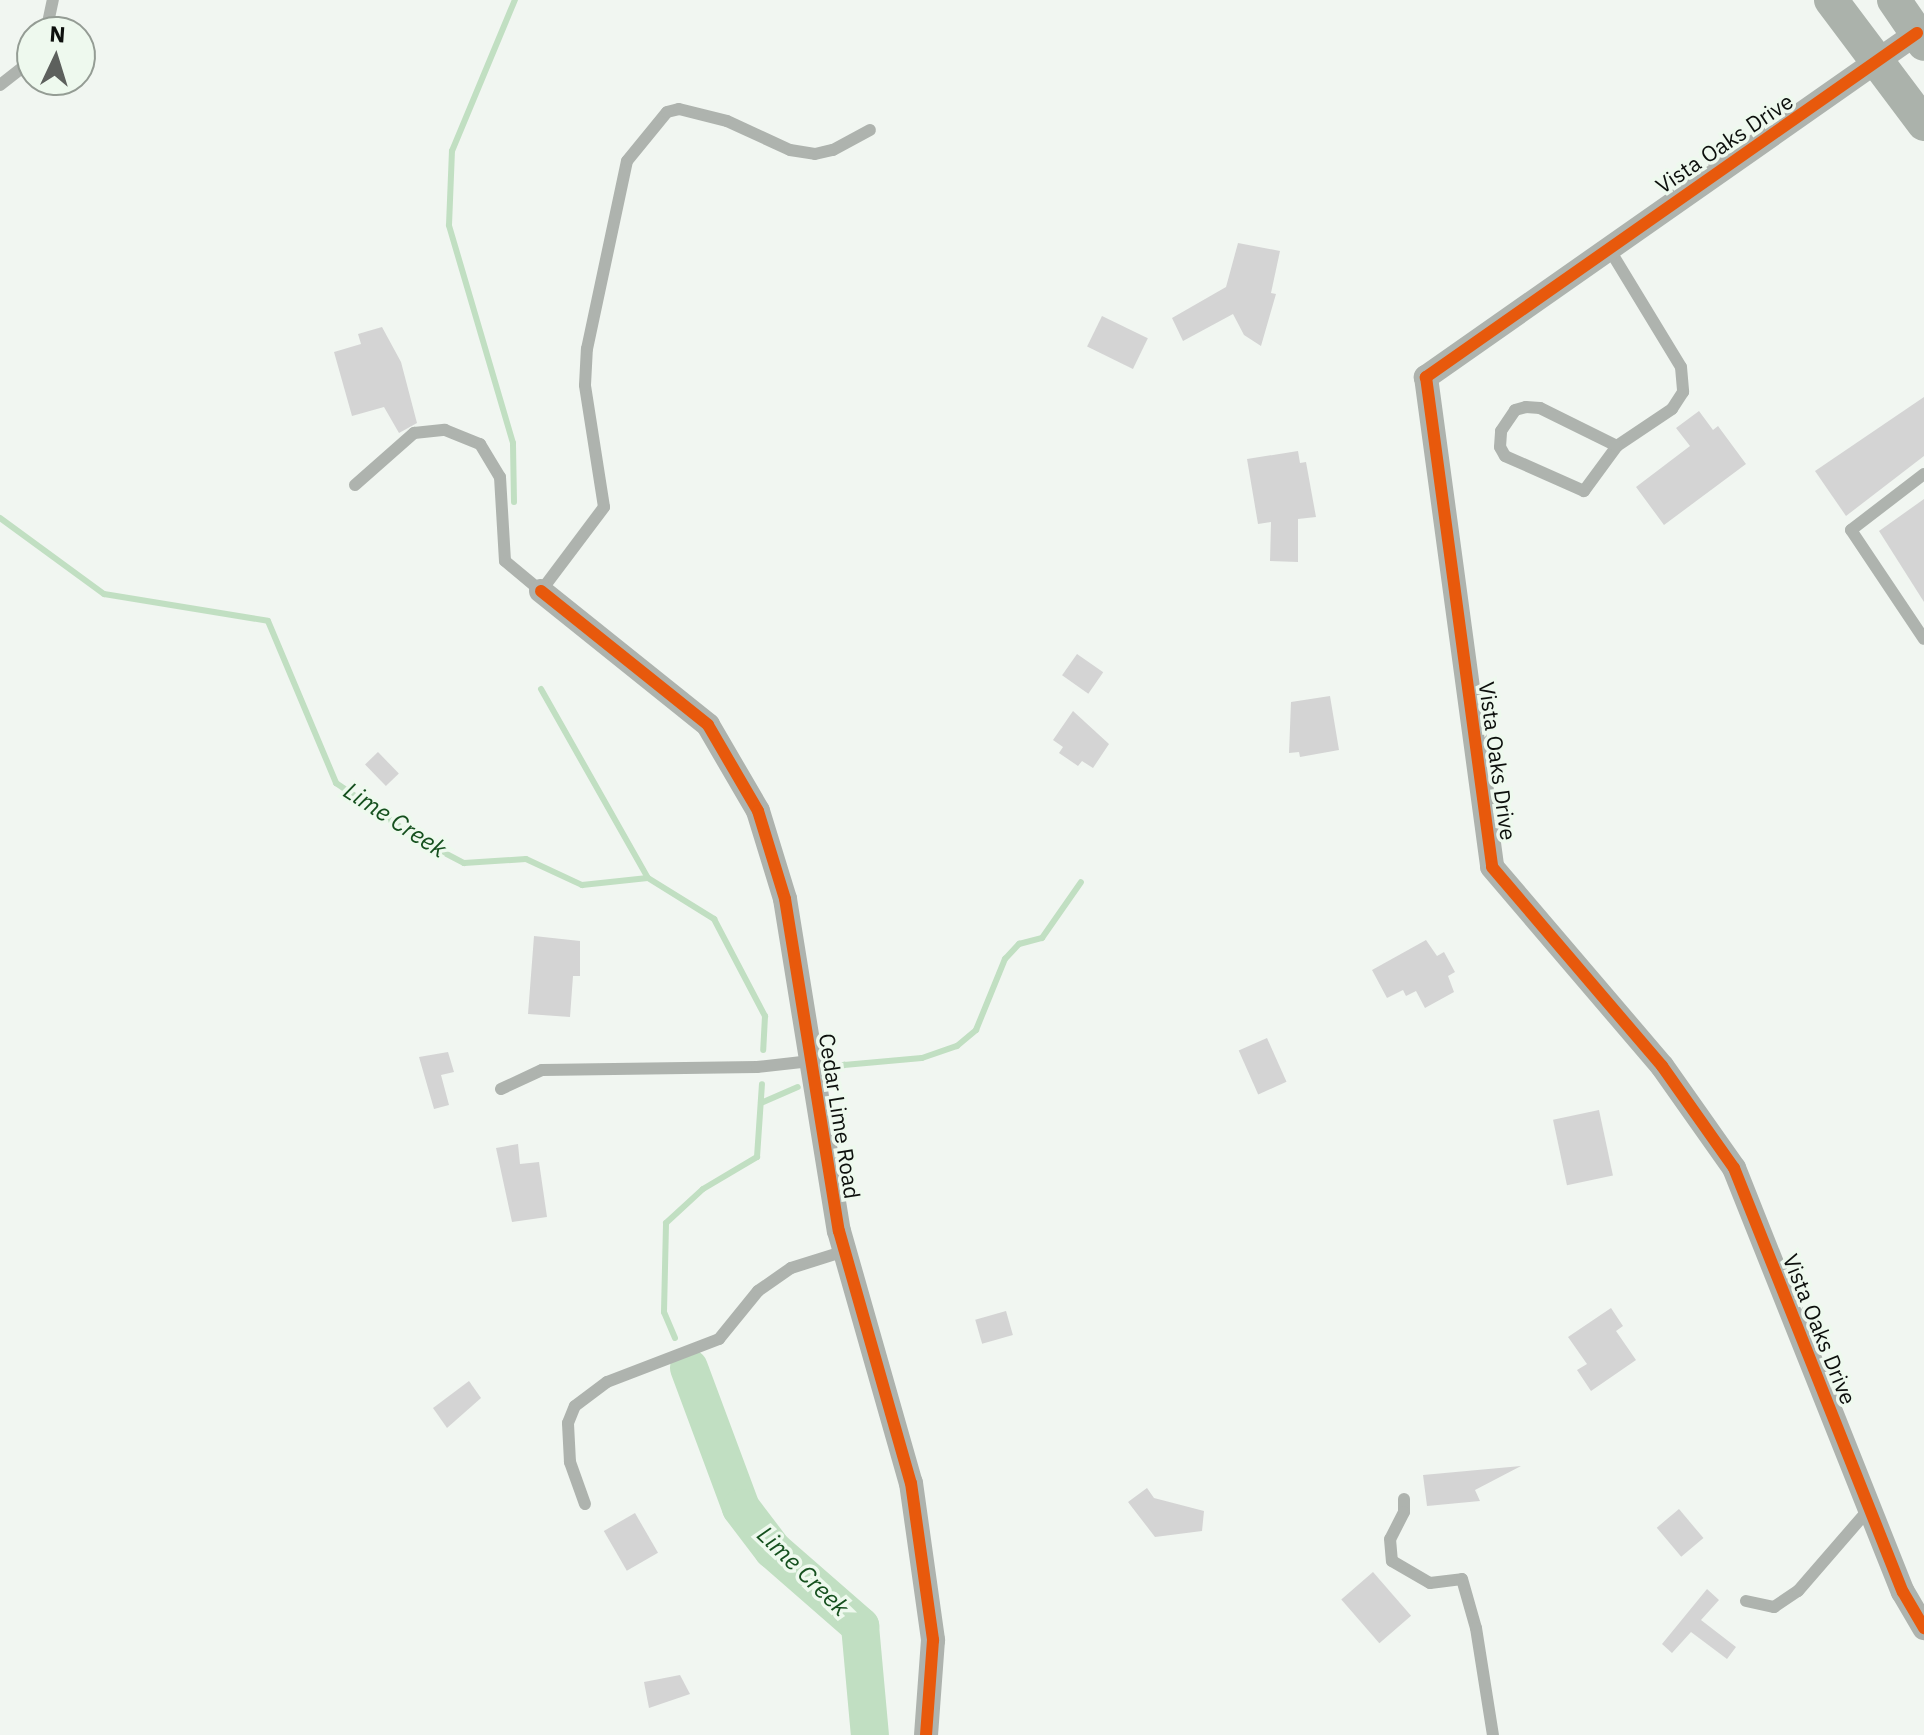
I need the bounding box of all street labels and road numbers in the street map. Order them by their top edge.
street label: Vista Oaks Drive [1650,87,1798,199]
street label: Vista Oaks Drive [1474,680,1522,842]
street label: Cedar Lime Road [814,1031,866,1201]
street label: Vista Oaks Drive [1778,1250,1862,1408]

